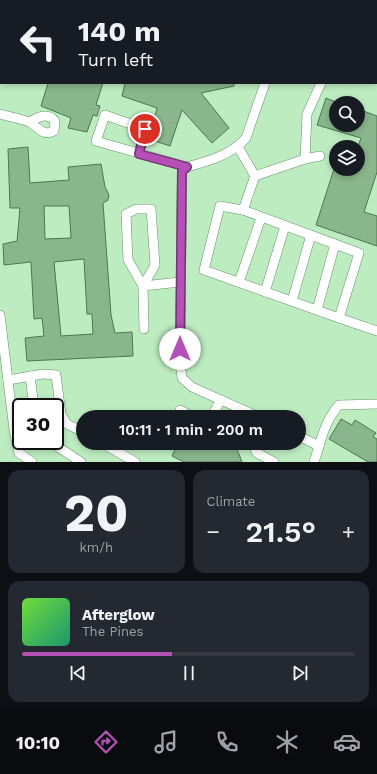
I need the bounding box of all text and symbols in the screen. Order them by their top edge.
text: 140 m [78,15,161,48]
icon: left [12,16,64,68]
text: Turn left [78,49,153,70]
map controls [329,96,365,176]
button: search [329,96,365,132]
pin [128,112,162,146]
icon: arrive [134,118,156,140]
button: layers [329,140,365,176]
position arrow [159,328,201,370]
speed limit sign: 30 [12,398,64,450]
text: 10:11 · 1 min · 200 m [119,421,263,439]
text: 20 [64,483,128,544]
text: Climate [207,494,255,509]
text: 21.5° [245,514,316,549]
text: − [207,519,220,544]
text: + [342,519,355,544]
text: km/h [80,540,113,555]
text: Afterglow [82,606,155,624]
text: The Pines [82,624,143,639]
icon: previous [67,662,89,684]
icon: pause [178,662,200,684]
icon: next [289,662,311,684]
icon: directions [92,728,120,756]
icon: music [152,728,180,756]
icon: phone [213,728,241,756]
icon: climate [273,728,301,756]
icon: car [333,728,361,756]
text: 10:10 [16,732,60,753]

